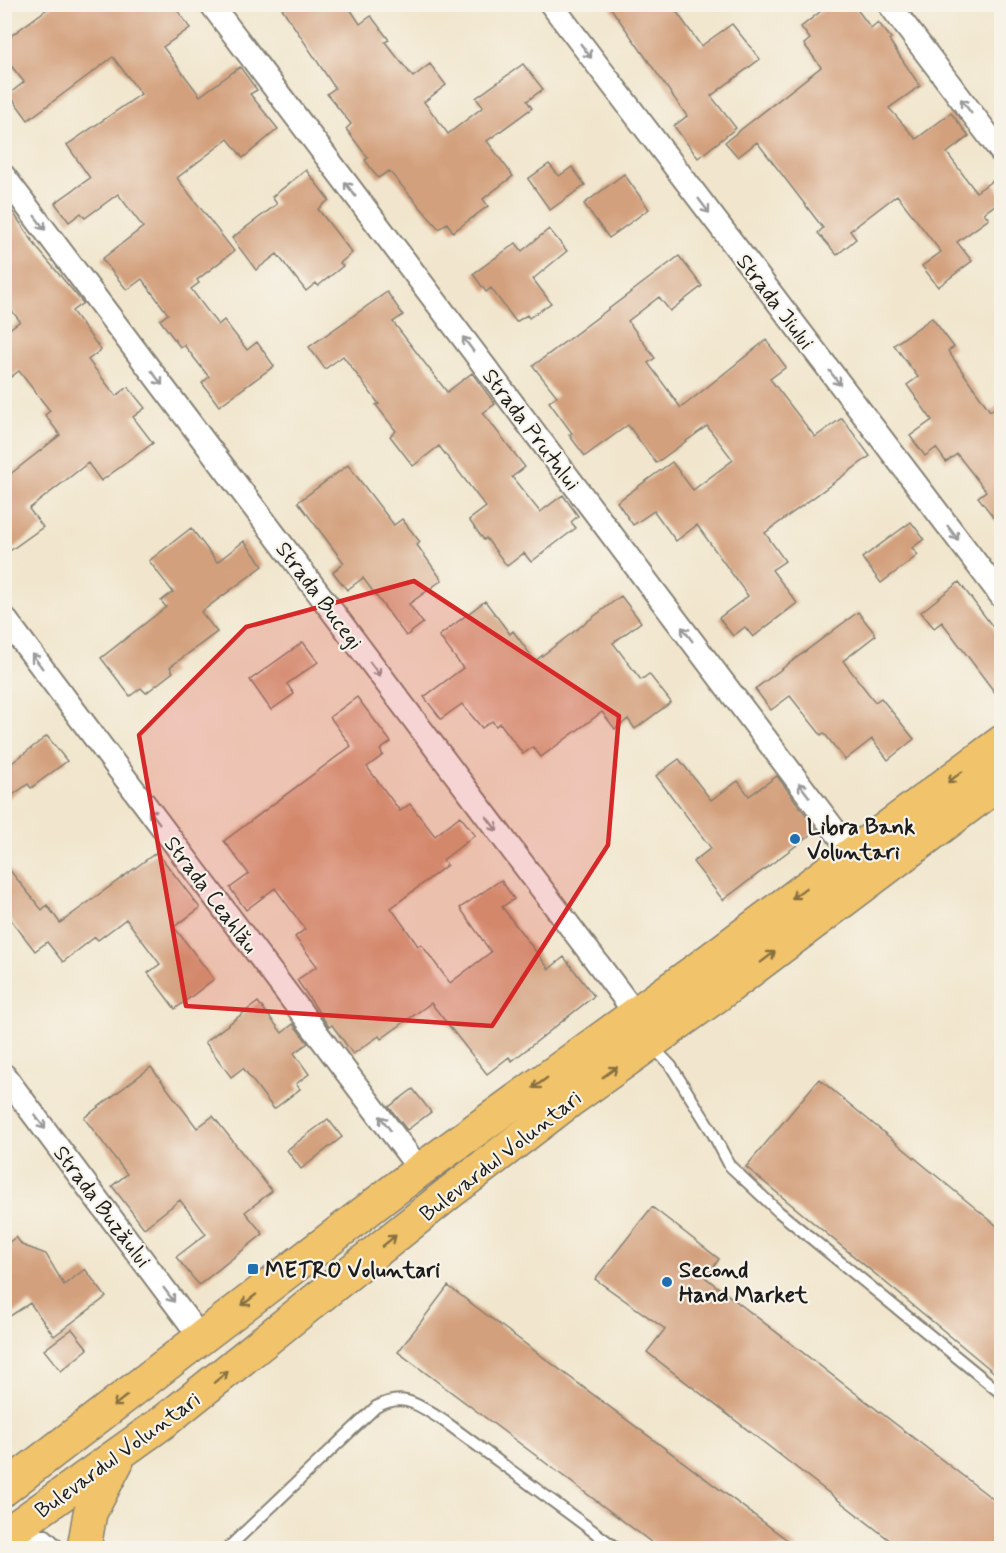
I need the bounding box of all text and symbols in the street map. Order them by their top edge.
one-way arrow [580,43,593,59]
one-way arrow [960,99,972,115]
one-way arrow [344,181,357,197]
one-way arrow [698,198,711,214]
one-way arrow [33,214,46,230]
street label: Strada Jiului [729,249,819,356]
one-way arrow [462,337,474,353]
street label: Strada Prutului [475,364,585,497]
one-way arrow [151,370,163,386]
one-way arrow [829,370,842,386]
one-way arrow [947,525,960,541]
street label: Strada Bucegi [268,536,368,657]
one-way arrow [680,626,693,642]
one-way arrow [31,653,43,669]
one-way arrow [369,660,382,676]
one-way arrow [947,770,963,783]
one-way arrow [798,782,811,798]
one-way arrow [148,809,161,825]
place label: Libra Bank Voluntari [807,814,915,867]
one-way arrow [486,816,499,832]
street label: Strada Ceahlău [157,831,264,960]
marker: Libra Bank Voluntari [788,832,802,846]
one-way arrow [791,887,807,900]
one-way arrow [760,951,776,964]
one-way arrow [602,1066,618,1078]
one-way arrow [532,1077,548,1089]
street label: Bulevardul Voluntari [415,1085,588,1229]
one-way arrow [34,1113,46,1129]
one-way arrow [379,1116,391,1132]
street label: Strada Buzăului [46,1140,157,1274]
one-way arrow [381,1235,397,1248]
place label: METRO Voluntari [265,1257,440,1285]
place label: Second Hand Market [679,1257,809,1310]
marker: METRO Voluntari [246,1262,260,1276]
marker: Second Hand Market [660,1275,674,1289]
one-way arrow [163,1286,176,1302]
one-way arrow [241,1294,257,1307]
one-way arrow [212,1370,228,1383]
street label: Bulevardul Voluntari [30,1386,207,1525]
one-way arrow [113,1394,129,1407]

